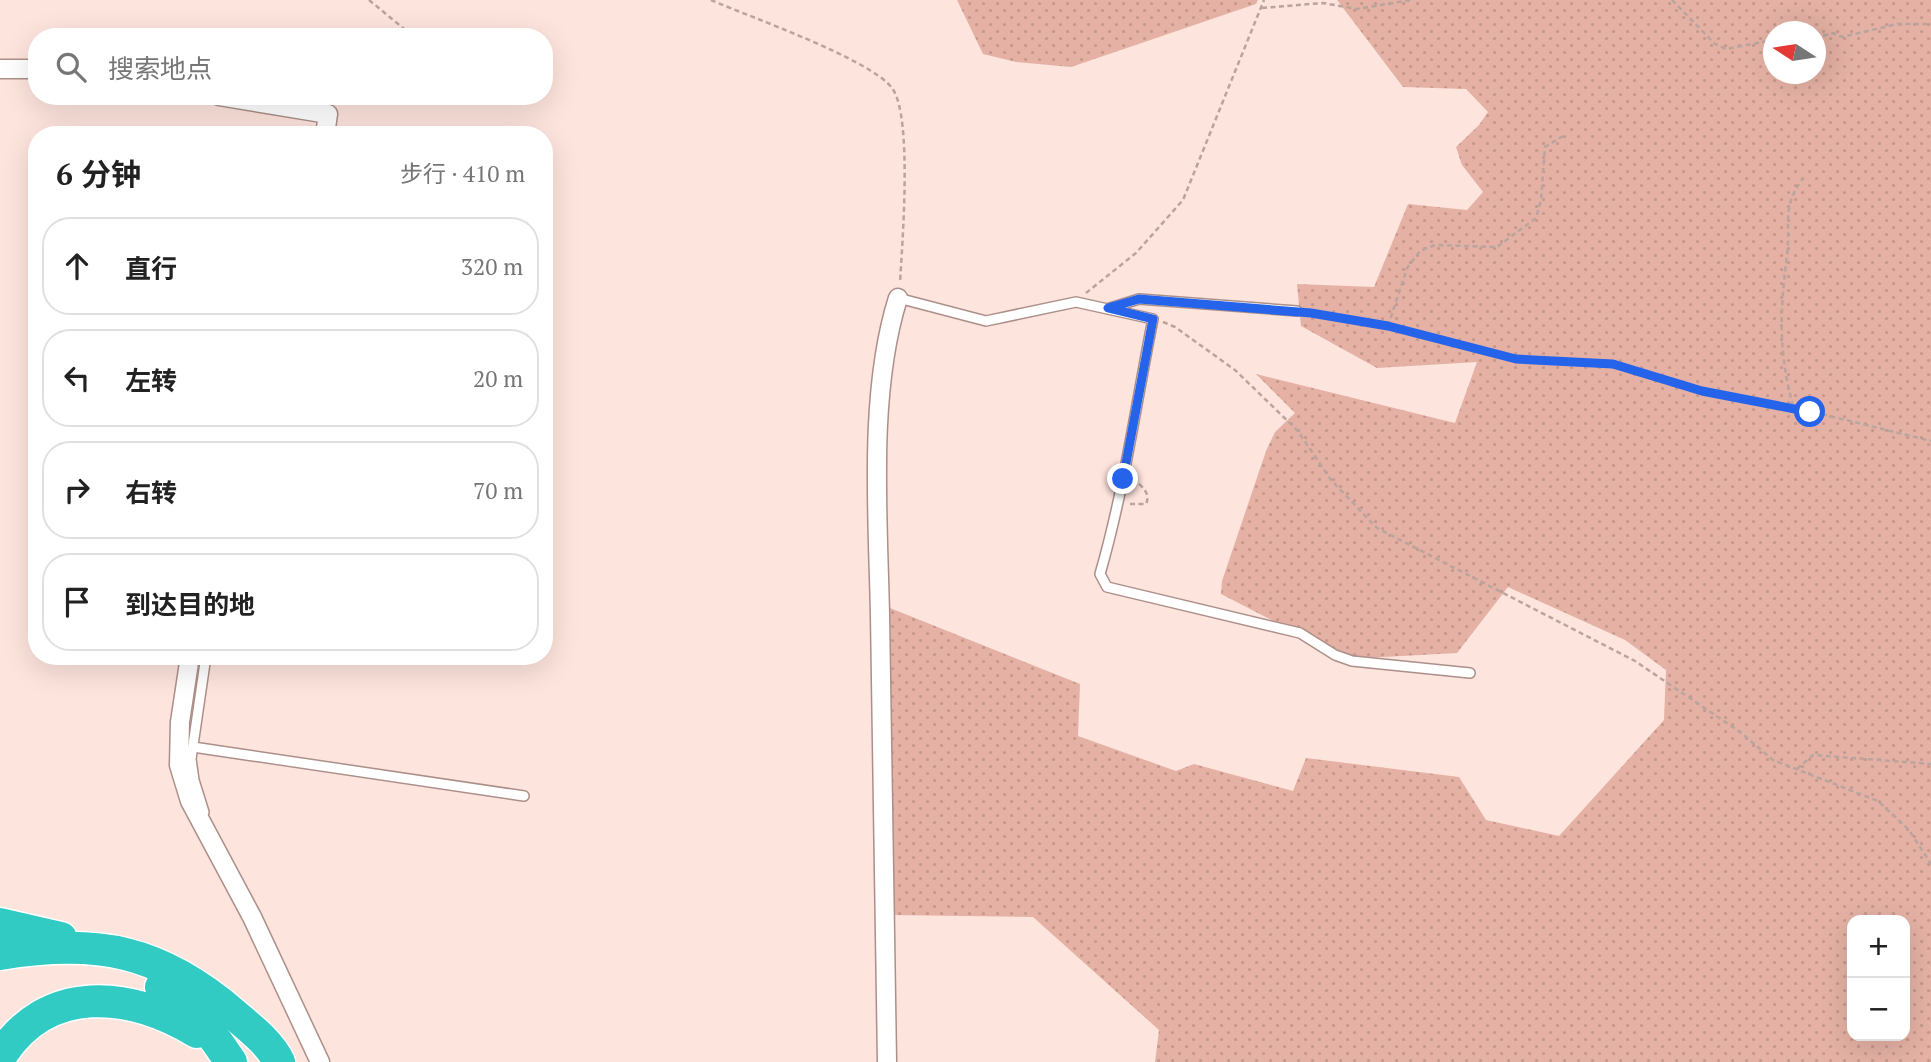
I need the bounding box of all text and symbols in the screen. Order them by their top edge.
north arrow [1763,21,1826,84]
search box [28,28,553,105]
icon: search [52,48,90,86]
text: 搜索地点 [108,51,212,85]
text: 6 分钟 [56,154,141,194]
text: 步行 · 410 m [400,158,525,189]
icon: ahead [58,247,96,285]
text: 直行 [125,251,177,285]
text: 320 m [461,251,523,282]
icon: left [58,359,96,397]
text: 左转 [125,363,177,397]
text: 20 m [473,363,523,394]
route start [1794,396,1825,427]
route end [1107,463,1138,494]
icon: right [58,471,96,509]
text: 右转 [125,475,177,509]
text: 70 m [473,475,523,506]
icon: arrive [58,583,96,621]
text: 到达目的地 [125,587,255,621]
map controls [1847,915,1910,1041]
button: + [1847,915,1910,978]
button: − [1847,978,1910,1041]

